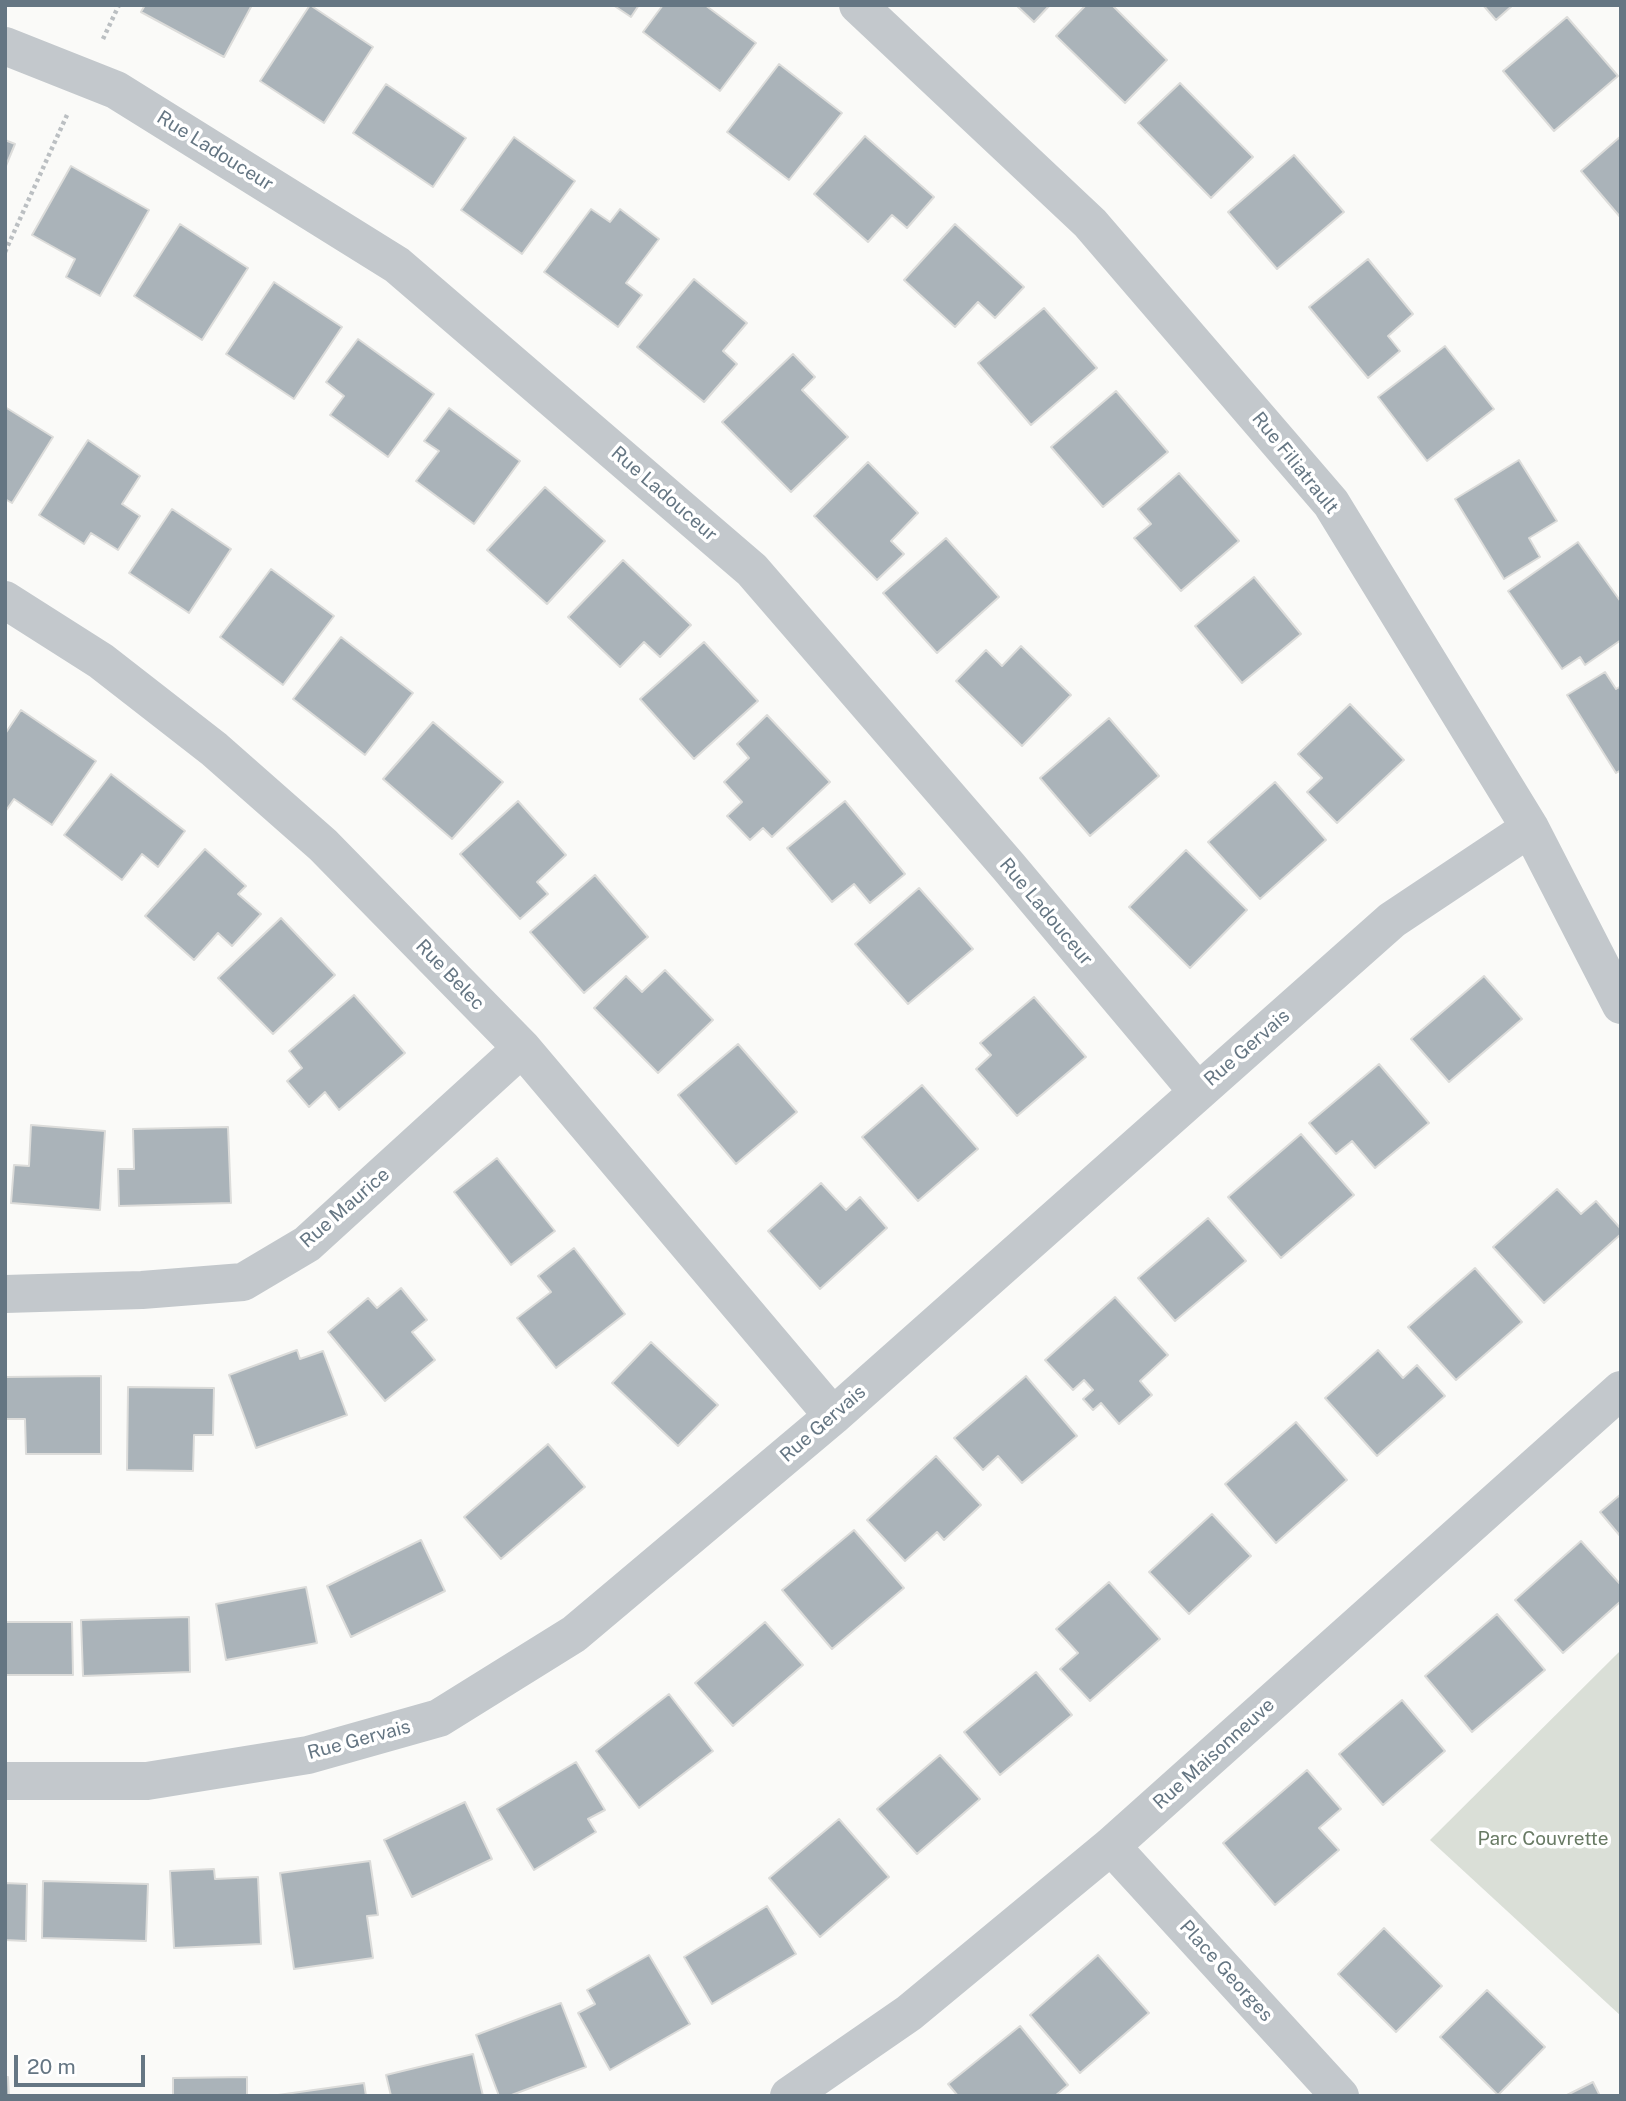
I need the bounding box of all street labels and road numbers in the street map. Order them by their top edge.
street label: Rue Ladouceur [153,106,277,196]
street label: Rue Filiatrault [1247,408,1343,518]
street label: Rue Ladouceur [606,442,722,546]
street label: Rue Ladouceur [995,854,1097,970]
street label: Rue Belec [411,935,489,1015]
street label: Rue Gervais [1200,1005,1294,1091]
street label: Rue Maurice [296,1163,394,1253]
street label: Rue Gervais [776,1381,870,1467]
street label: Rue Maisonneuve [1149,1694,1279,1814]
street label: Rue Gervais [305,1715,413,1765]
street label: Place Georges [1175,1916,1277,2026]

